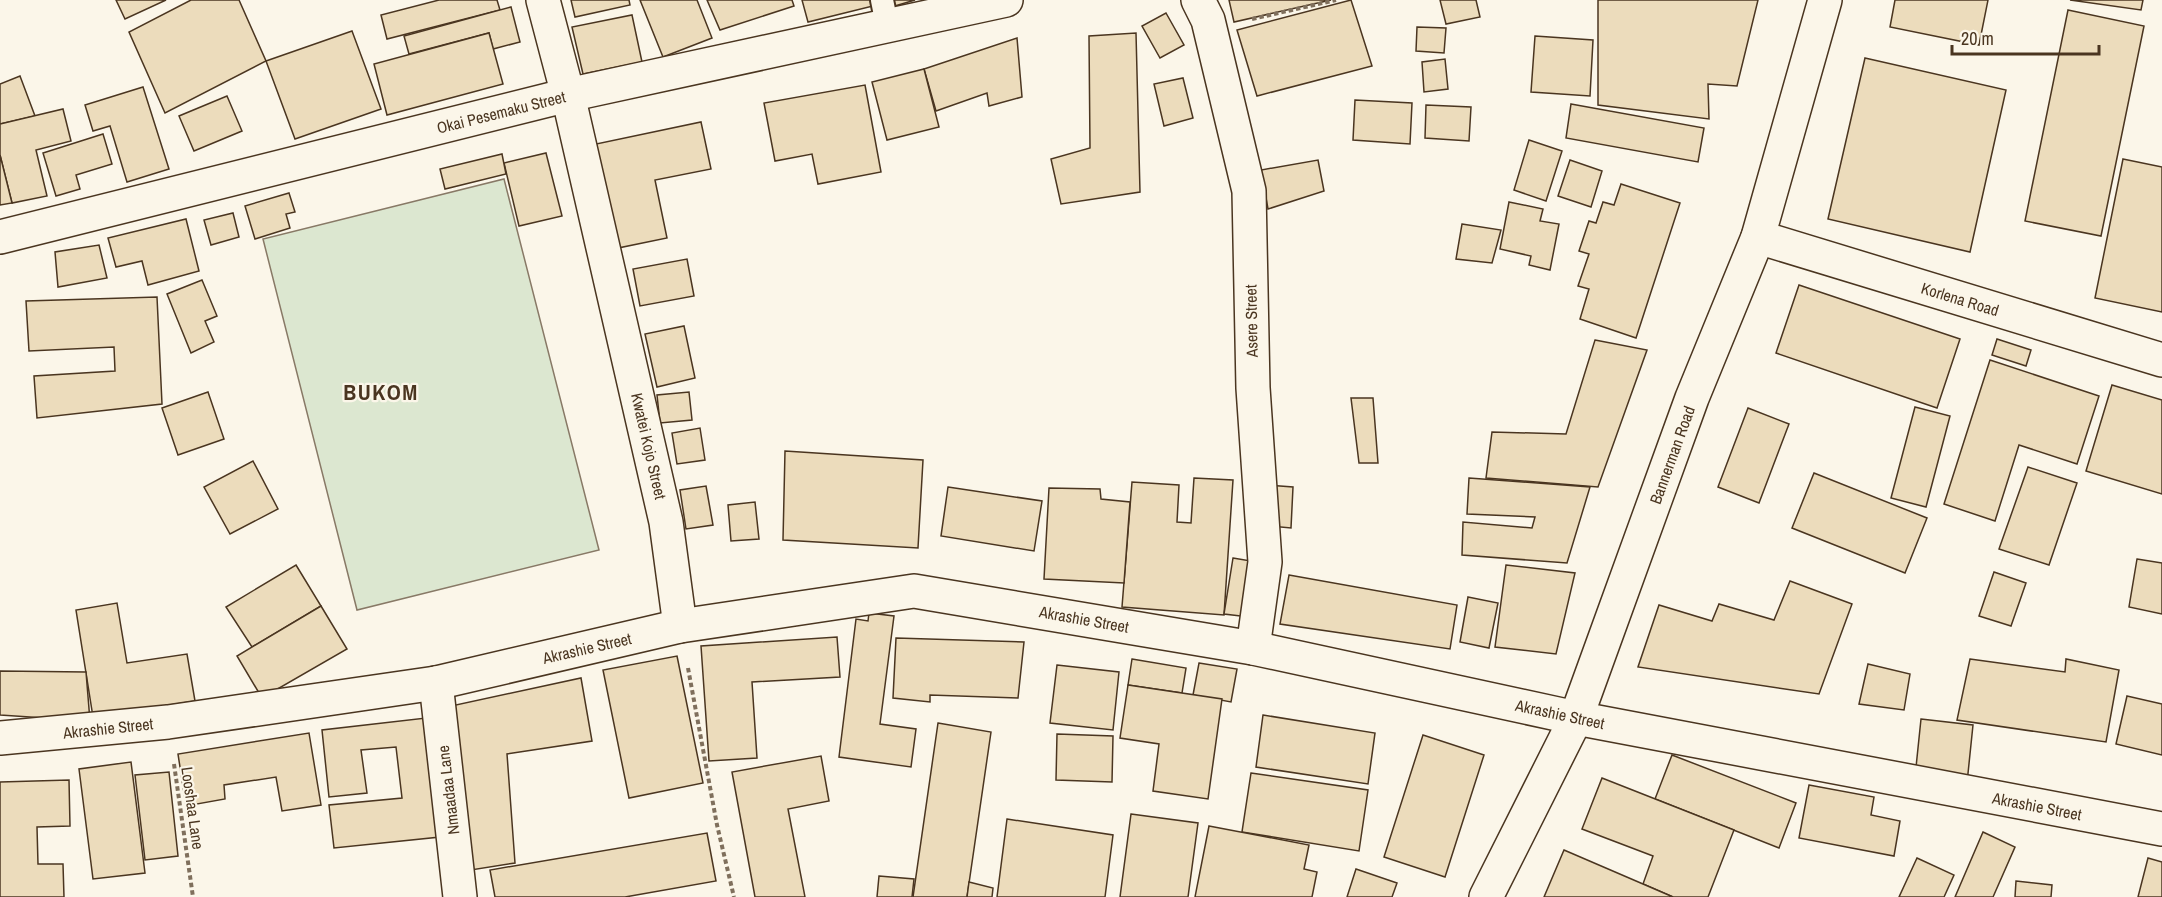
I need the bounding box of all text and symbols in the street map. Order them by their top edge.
scale bar [1952,18,2099,56]
text: 20 m [1961,26,1994,51]
street label: Okai Pesemaku Street [434,85,568,139]
street label: Korlena Road [1918,277,2002,321]
street label: Asere Street [1239,284,1263,359]
district label: BUKOM [343,377,419,407]
street label: Kwatei Kojo Street [626,391,672,502]
street label: Bannerman Road [1644,403,1700,507]
street label: Akrashie Street [1037,600,1131,638]
street label: Akrashie Street [539,627,634,669]
street label: Akrashie Street [1513,694,1607,734]
street label: Akrashie Street [61,712,154,744]
street label: Nmaadaa Lane [432,744,464,836]
street label: Looshaa Lane [176,765,210,851]
street label: Akrashie Street [1990,786,2084,825]

